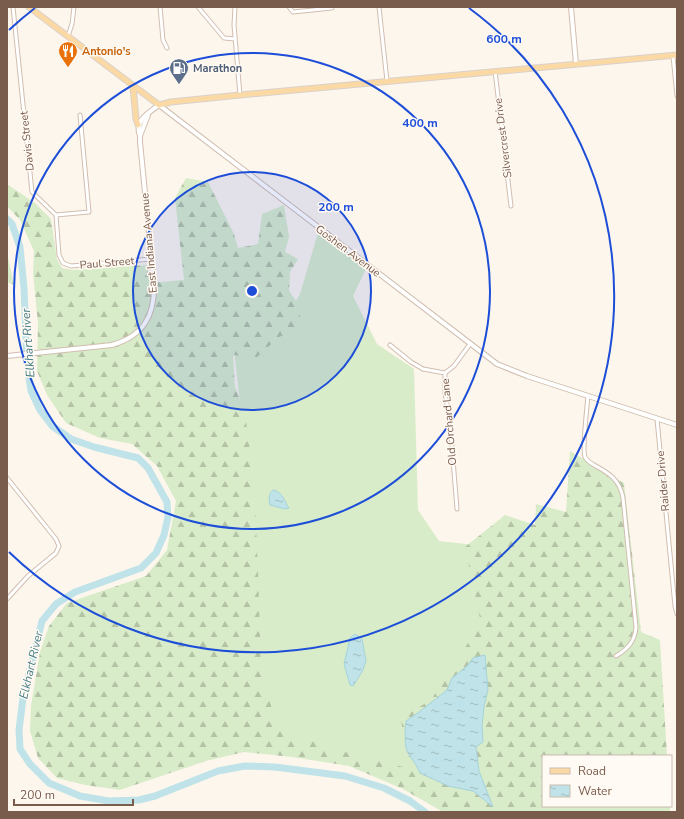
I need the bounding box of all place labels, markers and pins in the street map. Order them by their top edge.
restaurant icon: Antonio's [57,40,79,68]
place label: Antonio's [82,44,131,59]
fuel station icon: Marathon [168,57,190,85]
place label: Marathon [193,61,242,76]
centre of rings [245,284,259,298]

